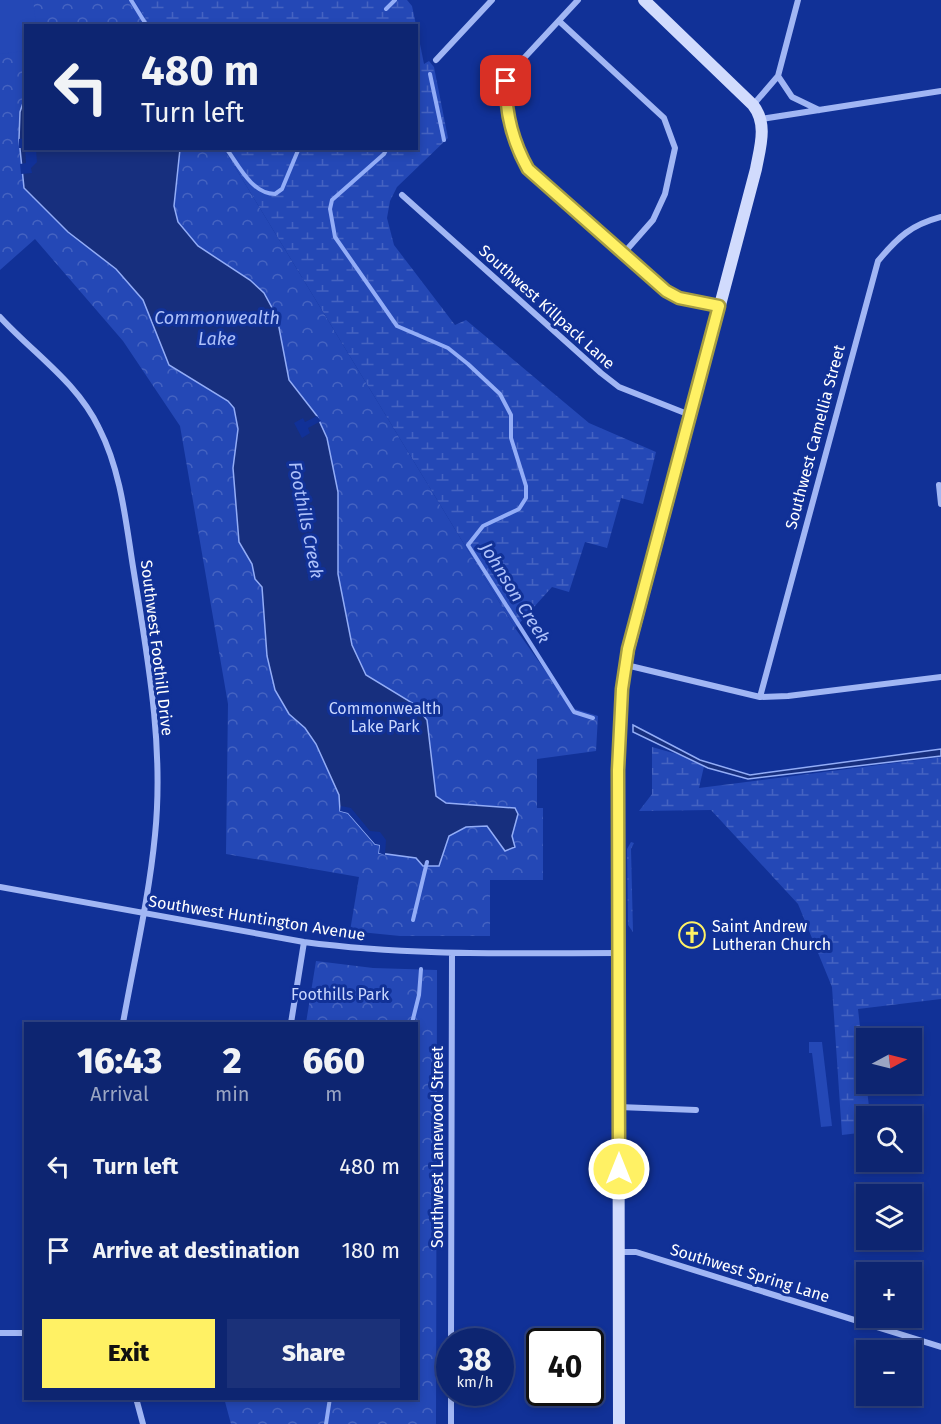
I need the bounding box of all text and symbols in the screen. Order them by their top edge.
text: 480 m [141,46,259,96]
icon: left [42,48,120,126]
pin [480,55,531,106]
icon: arrive [489,64,522,97]
text: Turn left [141,97,244,129]
street label: Southwest Killpack Lane [475,241,619,373]
water label: Commonwealth Lake [154,307,280,350]
street label: Southwest Camellia Street [781,342,849,531]
water label: Foothills Creek [284,460,328,580]
water label: Johnson Creek [475,538,555,648]
street label: Southwest Foothill Drive [137,559,177,737]
park label: Commonwealth Lake Park [329,699,441,736]
street label: Southwest Huntington Avenue [147,891,367,945]
place label: Saint Andrew Lutheran Church [712,917,831,954]
church icon: Saint Andrew Lutheran Church [677,920,707,950]
park label: Foothills Park [291,985,390,1004]
north arrow [856,1028,922,1094]
map controls [856,1028,922,1406]
text: 16:43 [77,1039,162,1083]
text: 2 [223,1039,242,1083]
text: 660 [302,1039,365,1083]
street label: Southwest Lanewood Street [428,1046,447,1248]
text: Arrival [90,1082,149,1106]
text: min [215,1082,250,1106]
text: m [325,1082,342,1106]
button: search [856,1106,922,1172]
position arrow [587,1137,651,1201]
icon: left [42,1150,75,1183]
text: Turn left [93,1153,178,1180]
text: 480 m [339,1153,400,1180]
button: layers [856,1184,922,1250]
icon: arrive [42,1234,75,1267]
text: Arrive at destination [93,1237,300,1264]
text: 180 m [341,1237,400,1264]
street label: Southwest Spring Lane [668,1240,832,1306]
button: + [856,1262,922,1328]
button: Exit [42,1319,215,1388]
button: Share [227,1319,400,1388]
speed limit sign: 40 [526,1328,604,1406]
button: − [856,1340,922,1406]
text: 38 [458,1342,492,1378]
text: km/h [456,1373,494,1391]

